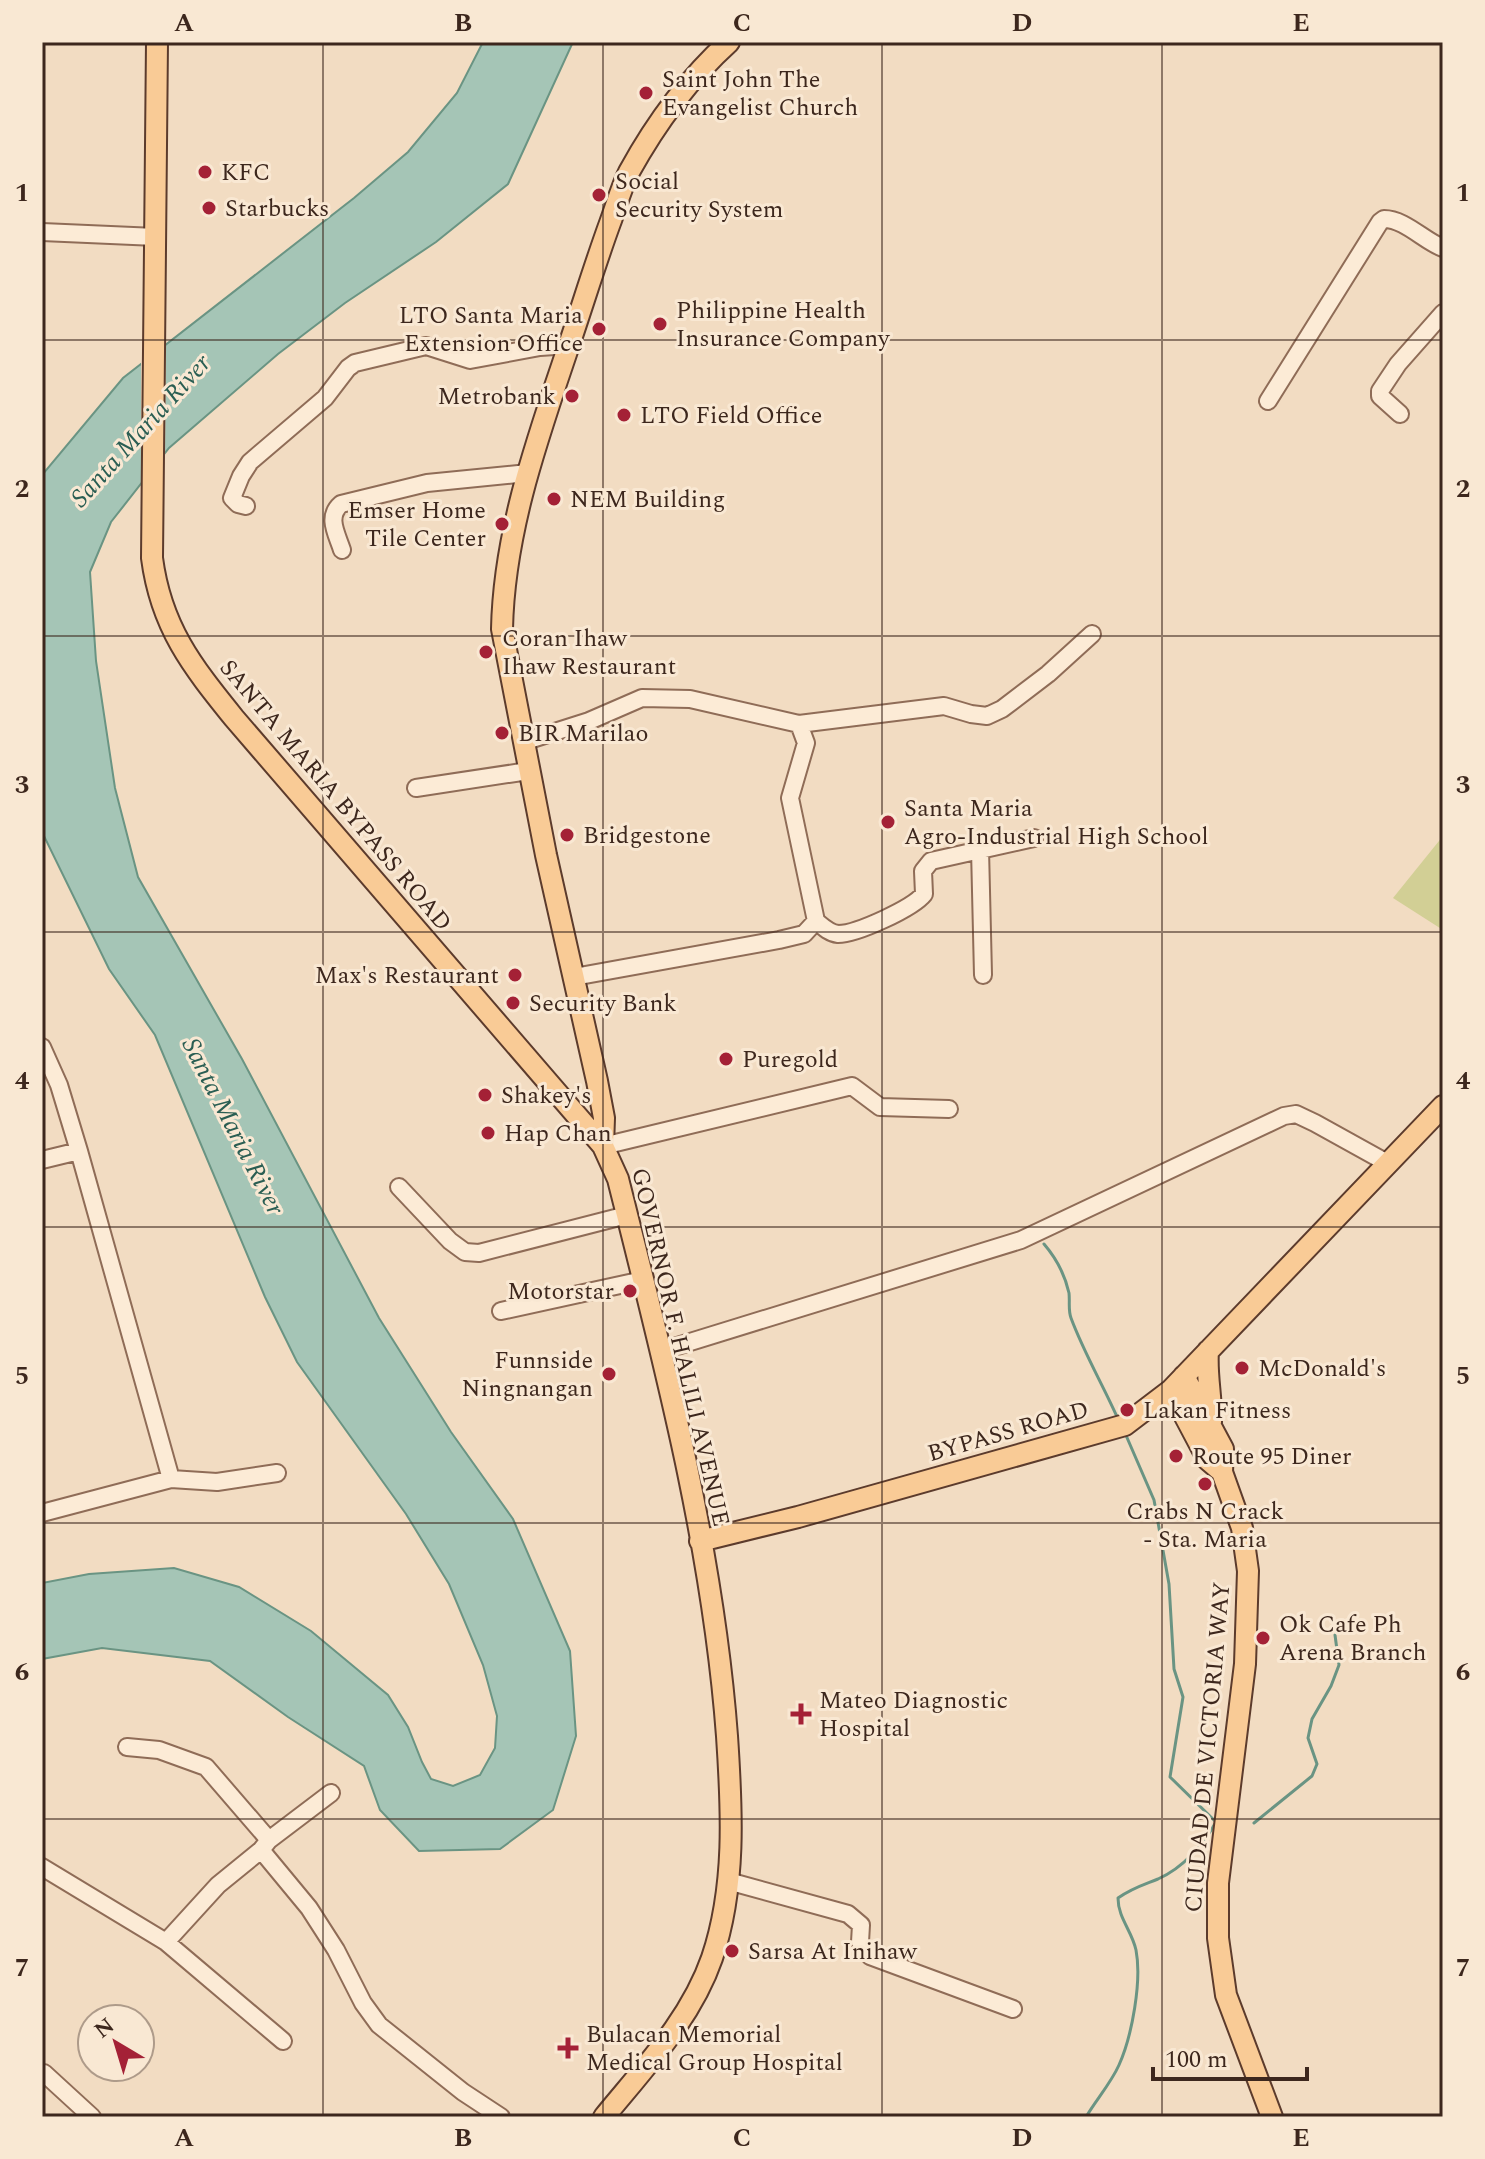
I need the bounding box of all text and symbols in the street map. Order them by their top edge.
text: A [174,3,194,43]
text: B [454,3,472,43]
text: C [733,3,751,43]
text: D [1012,3,1032,43]
text: E [1292,3,1310,43]
place label: Saint John The Evangelist Church [662,62,858,126]
marker: Saint John The Evangelist Church [637,84,655,102]
place label: KFC [221,155,270,191]
marker: KFC [196,163,214,181]
place label: Social Security System [615,164,783,228]
text: 1 [15,173,29,213]
text: 1 [1456,173,1470,213]
marker: Social Security System [590,186,608,204]
place label: Starbucks [225,191,329,227]
marker: Starbucks [200,199,218,217]
place label: Philippine Health Insurance Company [676,293,891,357]
place label: LTO Santa Maria Extension Office [399,298,583,362]
marker: Philippine Health Insurance Company [651,315,669,333]
marker: LTO Santa Maria Extension Office [590,320,608,338]
water label: Santa Maria River [61,344,221,516]
place label: Metrobank [438,379,556,415]
marker: Metrobank [563,387,581,405]
place label: LTO Field Office [640,398,822,434]
marker: LTO Field Office [615,406,633,424]
text: 2 [15,469,29,509]
text: 2 [1456,469,1470,509]
place label: NEM Building [570,482,725,518]
marker: NEM Building [545,490,563,508]
place label: Emser Home Tile Center [348,493,486,557]
marker: Emser Home Tile Center [493,515,511,533]
place label: Coran Ihaw Ihaw Restaurant [502,621,676,685]
marker: Coran Ihaw Ihaw Restaurant [477,643,495,661]
street label: SANTA MARIA BYPASS ROAD [210,652,460,940]
place label: BIR Marilao [518,716,649,752]
marker: BIR Marilao [493,724,511,742]
text: 3 [15,765,29,805]
text: 3 [1456,765,1470,805]
place label: Santa Maria Agro-Industrial High School [904,791,1208,855]
marker: Santa Maria Agro-Industrial High School [879,813,897,831]
place label: Bridgestone [583,818,711,854]
marker: Bridgestone [558,826,576,844]
place label: Max's Restaurant [315,958,499,994]
marker: Max's Restaurant [506,966,524,984]
place label: Security Bank [529,986,677,1022]
marker: Security Bank [504,994,522,1012]
water label: Santa Maria River [171,1031,296,1223]
place label: Puregold [742,1042,838,1078]
marker: Puregold [717,1050,735,1068]
text: 4 [15,1061,30,1101]
text: 4 [1456,1061,1471,1101]
place label: Shakey's [501,1078,592,1114]
marker: Shakey's [476,1086,494,1104]
place label: Hap Chan [504,1116,612,1152]
marker: Hap Chan [479,1124,497,1142]
street label: GOVERNOR F. HALILI AVENUE [621,1164,739,1530]
place label: Motorstar [507,1274,614,1310]
marker: Motorstar [621,1282,639,1300]
place label: Funnside Ningnangan [462,1343,593,1407]
place label: McDonald's [1258,1351,1386,1387]
text: 5 [15,1356,29,1396]
text: 5 [1456,1356,1470,1396]
marker: McDonald's [1233,1359,1251,1377]
marker: Funnside Ningnangan [600,1365,618,1383]
street label: BYPASS ROAD [923,1392,1093,1472]
place label: Lakan Fitness [1143,1393,1291,1429]
marker: Lakan Fitness [1118,1401,1136,1419]
place label: Route 95 Diner [1192,1439,1352,1475]
marker: Route 95 Diner [1167,1447,1185,1465]
marker: Crabs N Crack - Sta. Maria [1196,1475,1214,1493]
place label: Crabs N Crack - Sta. Maria [1126,1494,1284,1558]
street label: CIUDAD DE VICTORIA WAY [1176,1580,1240,1914]
place label: Ok Cafe Ph Arena Branch [1279,1607,1426,1671]
marker: Ok Cafe Ph Arena Branch [1254,1629,1272,1647]
text: 6 [15,1652,29,1692]
text: 6 [1456,1652,1470,1692]
place label: Mateo Diagnostic Hospital [819,1683,1008,1747]
marker: Mateo Diagnostic Hospital [790,1703,812,1725]
place label: Sarsa At Inihaw [748,1934,918,1970]
marker: Sarsa At Inihaw [723,1942,741,1960]
text: 7 [15,1948,29,1988]
text: 7 [1456,1948,1470,1988]
north arrow [76,2003,156,2083]
text: N [87,2010,122,2047]
place label: Bulacan Memorial Medical Group Hospital [586,2017,843,2081]
scale bar [1153,2031,1307,2081]
marker: Bulacan Memorial Medical Group Hospital [557,2037,579,2059]
text: 100 m [1165,2042,1228,2078]
text: A [174,2118,194,2158]
text: B [454,2118,472,2158]
text: C [733,2118,751,2158]
text: D [1012,2118,1032,2158]
text: E [1292,2118,1310,2158]

